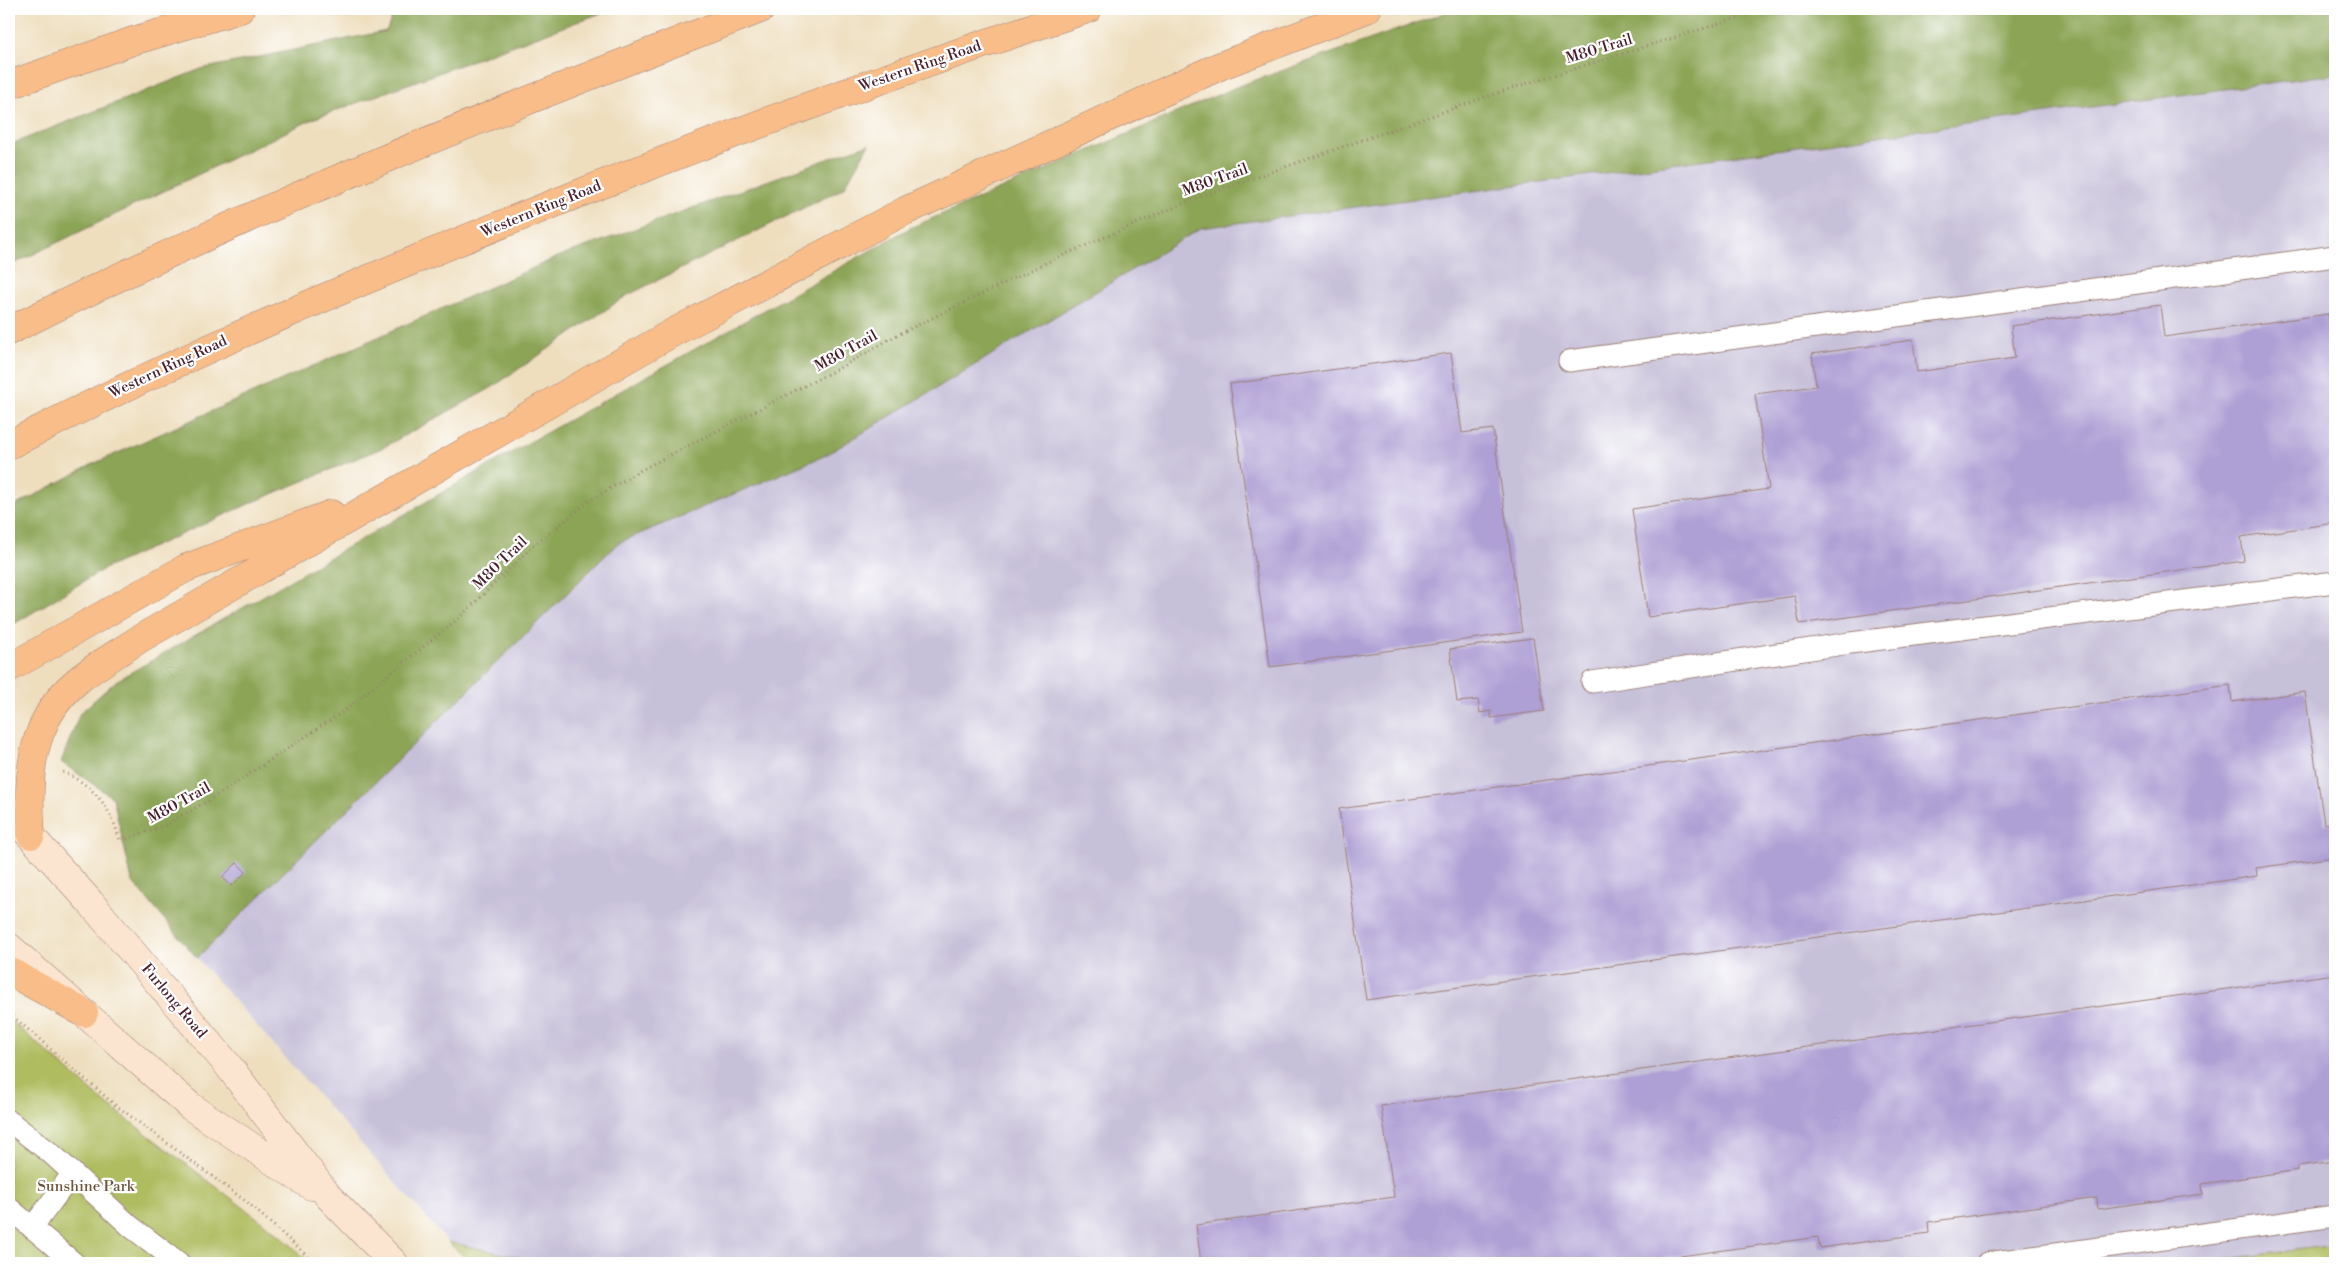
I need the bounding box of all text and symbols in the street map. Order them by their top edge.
street label: M80 Trail [1563,30,1635,68]
street label: Western Ring Road [855,36,984,96]
street label: M80 Trail [1179,159,1251,201]
street label: Western Ring Road [477,176,604,242]
street label: M80 Trail [811,326,881,376]
street label: Western Ring Road [105,331,231,403]
street label: M80 Trail [469,532,532,594]
street label: M80 Trail [144,778,214,828]
street label: Furlong Road [137,960,211,1043]
park label: Sunshine Park [37,1177,136,1196]

